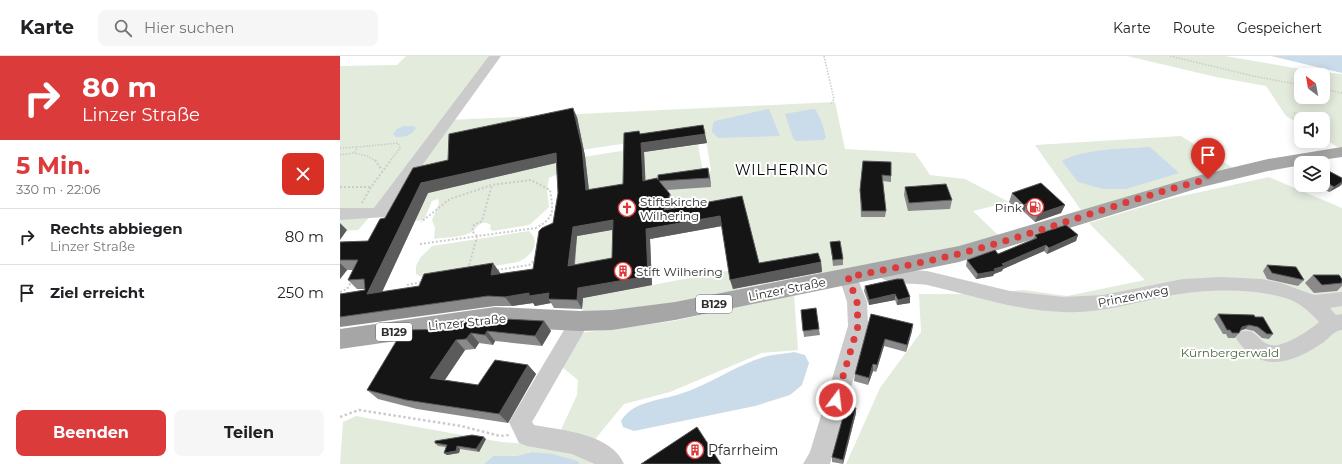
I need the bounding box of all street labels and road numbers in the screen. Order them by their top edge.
street label: Linzer Straße [747,274,827,304]
street label: Prinzenweg [1096,282,1170,310]
road number: B129 [696,295,732,313]
street label: Linzer Straße [427,310,507,334]
road number: B129 [376,323,412,341]

